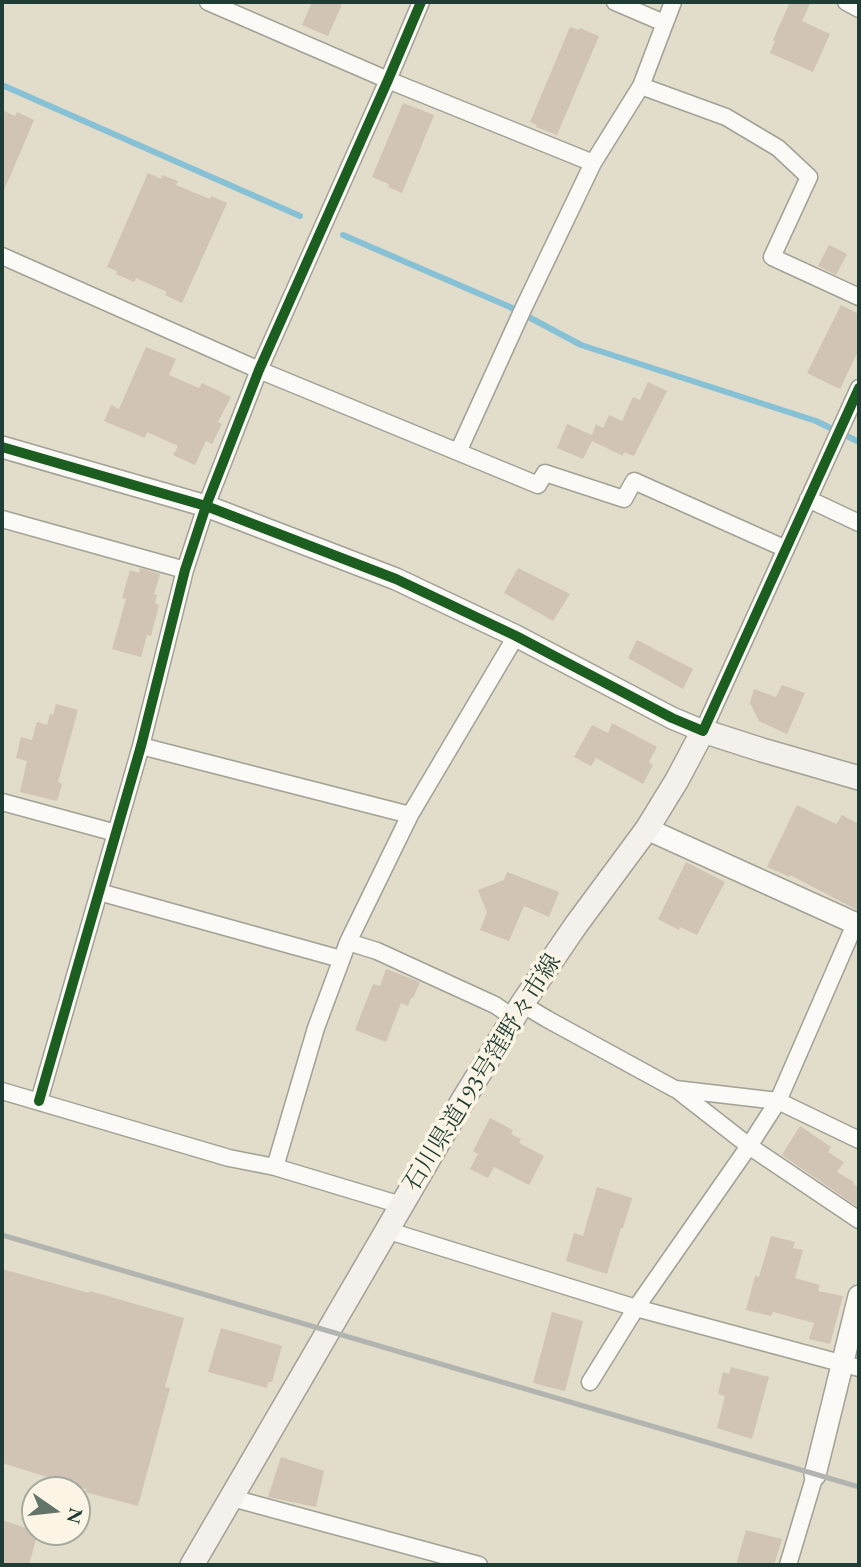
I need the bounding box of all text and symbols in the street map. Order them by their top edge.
street label: 石川県道193号窪野々市線 [398,949,568,1197]
north arrow [21,1476,91,1546]
text: N [61,1505,89,1526]

